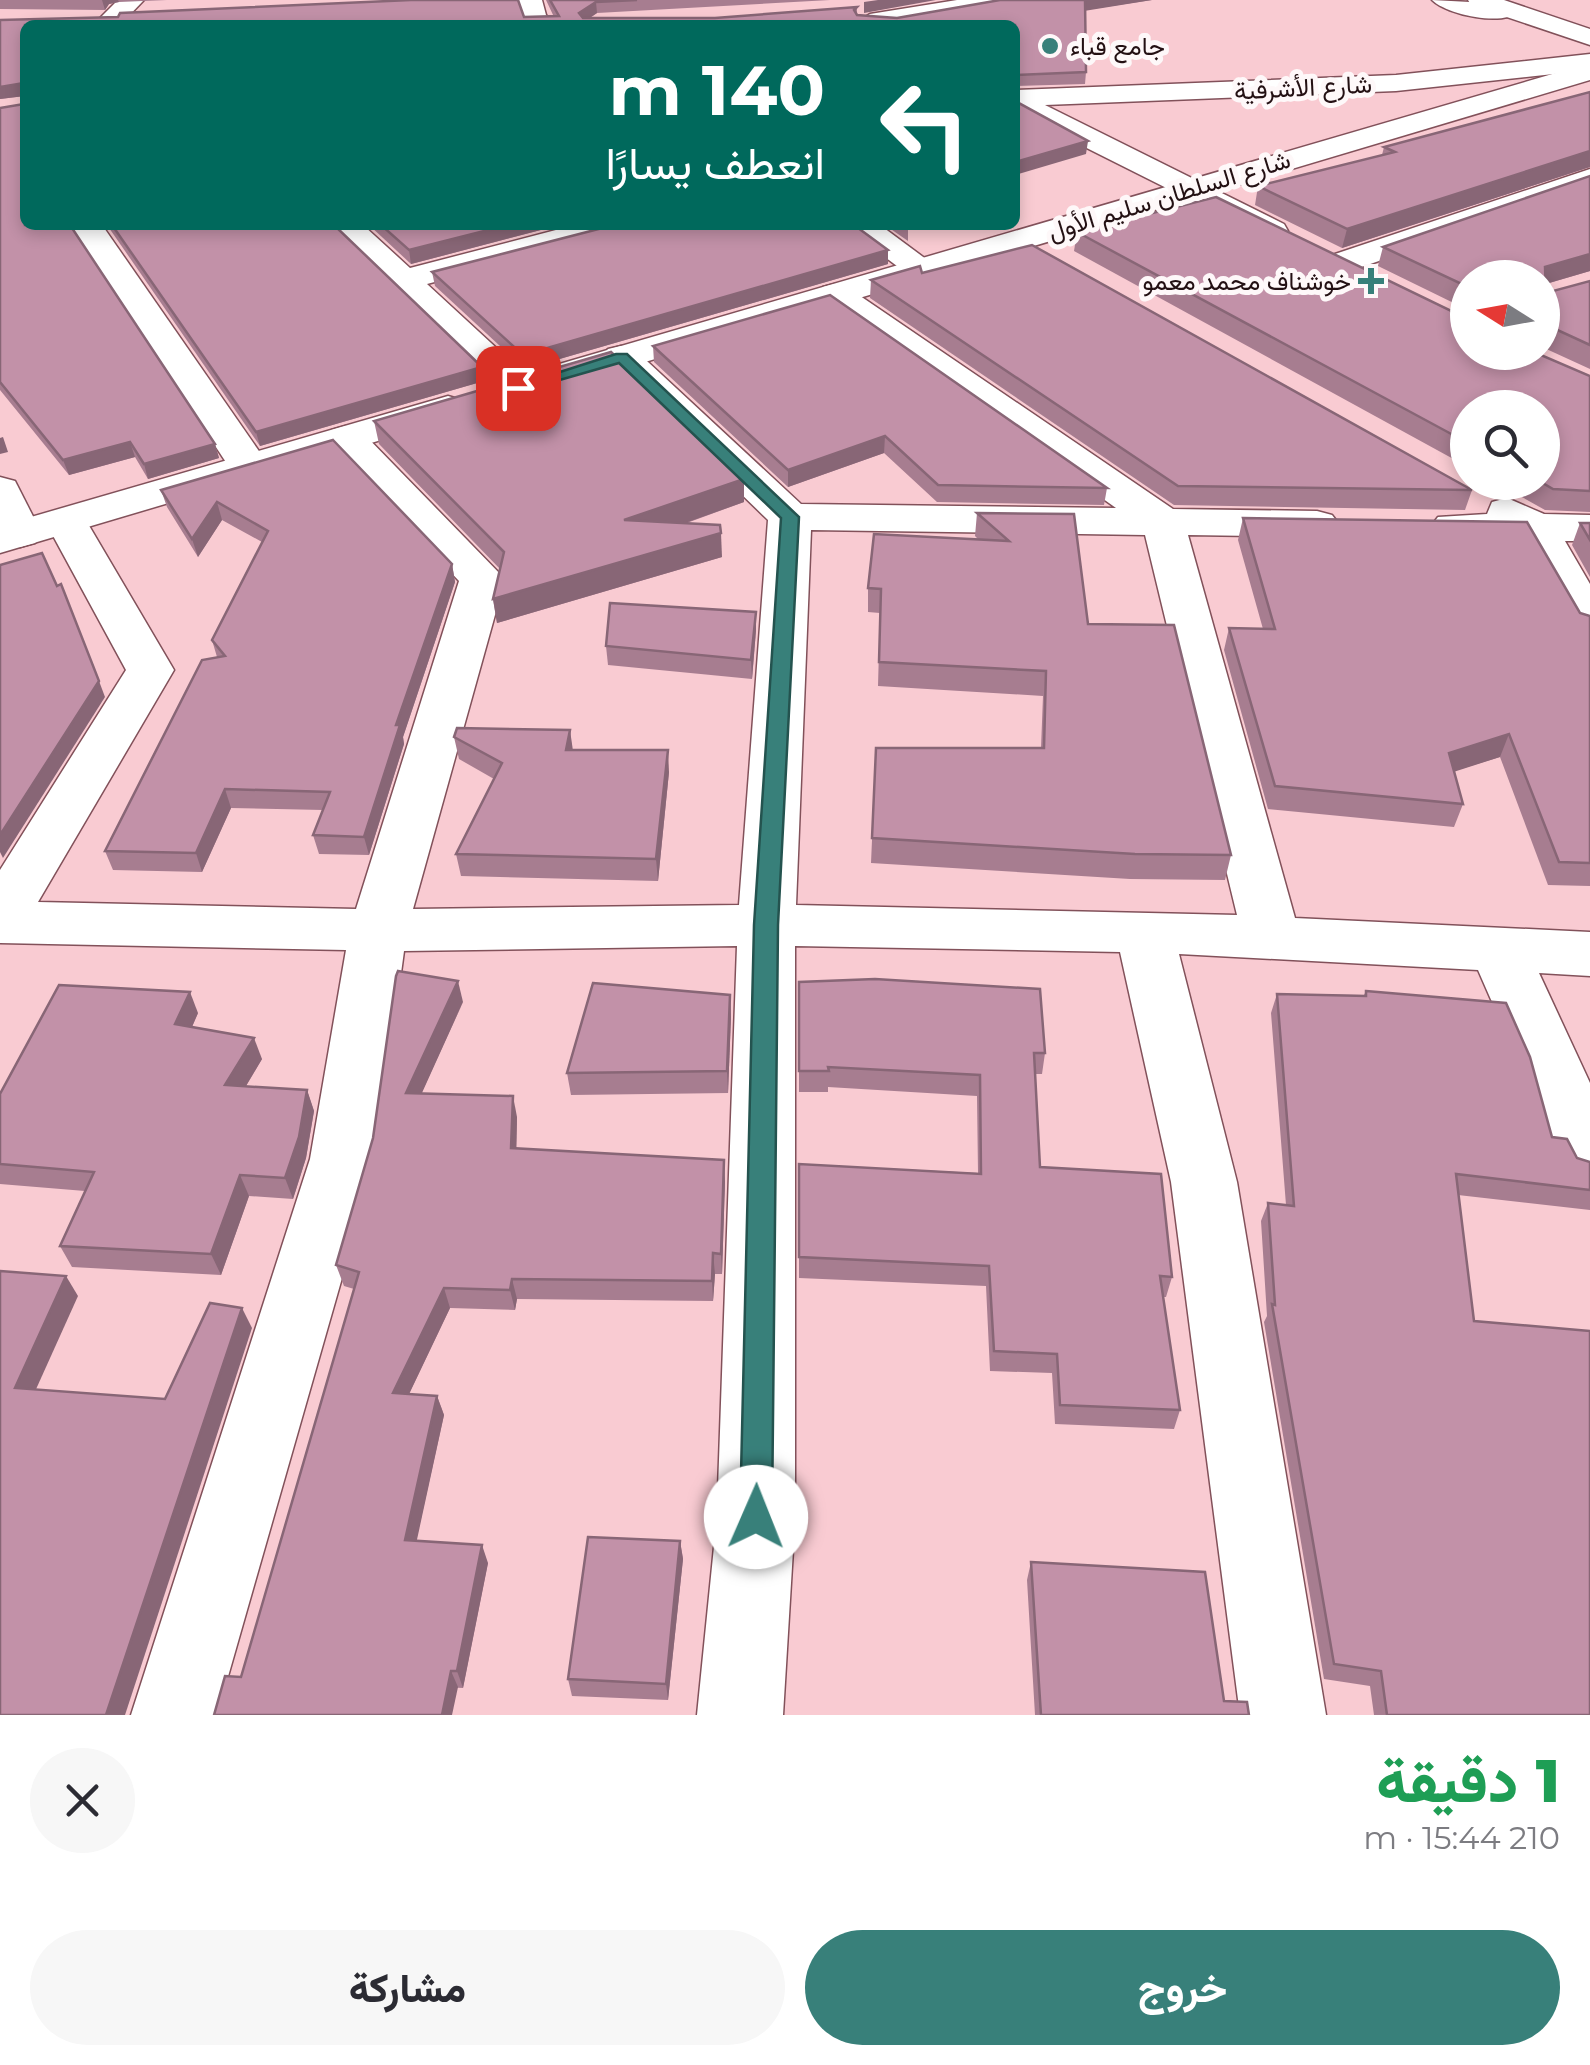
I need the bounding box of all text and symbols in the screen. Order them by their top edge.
place label: جامع قباء [1070,31,1165,64]
marker: جامع قباء [1039,35,1061,57]
text: 140 m [609,47,825,133]
icon: left [860,60,990,190]
street label: شارع الأشرفية [1233,68,1373,108]
text: انعطف يسارًا [605,135,825,190]
street label: شارع السلطان سليم الأول [1044,144,1294,248]
north arrow [1450,260,1560,370]
map controls [1450,260,1560,500]
place label: خوشناف محمد معمو [1143,266,1351,297]
marker: خوشناف محمد معمو [1360,270,1382,292]
pin [476,346,561,431]
icon: arrive [491,361,546,416]
button: search [1450,390,1560,500]
position arrow [704,1465,808,1569]
text: 1 دقيقة [1376,1744,1560,1817]
button: close [30,1748,135,1853]
text: 210 m · 15:44 [1363,1818,1560,1857]
button: مشاركة [30,1930,785,2045]
button: خروج [805,1930,1560,2045]

